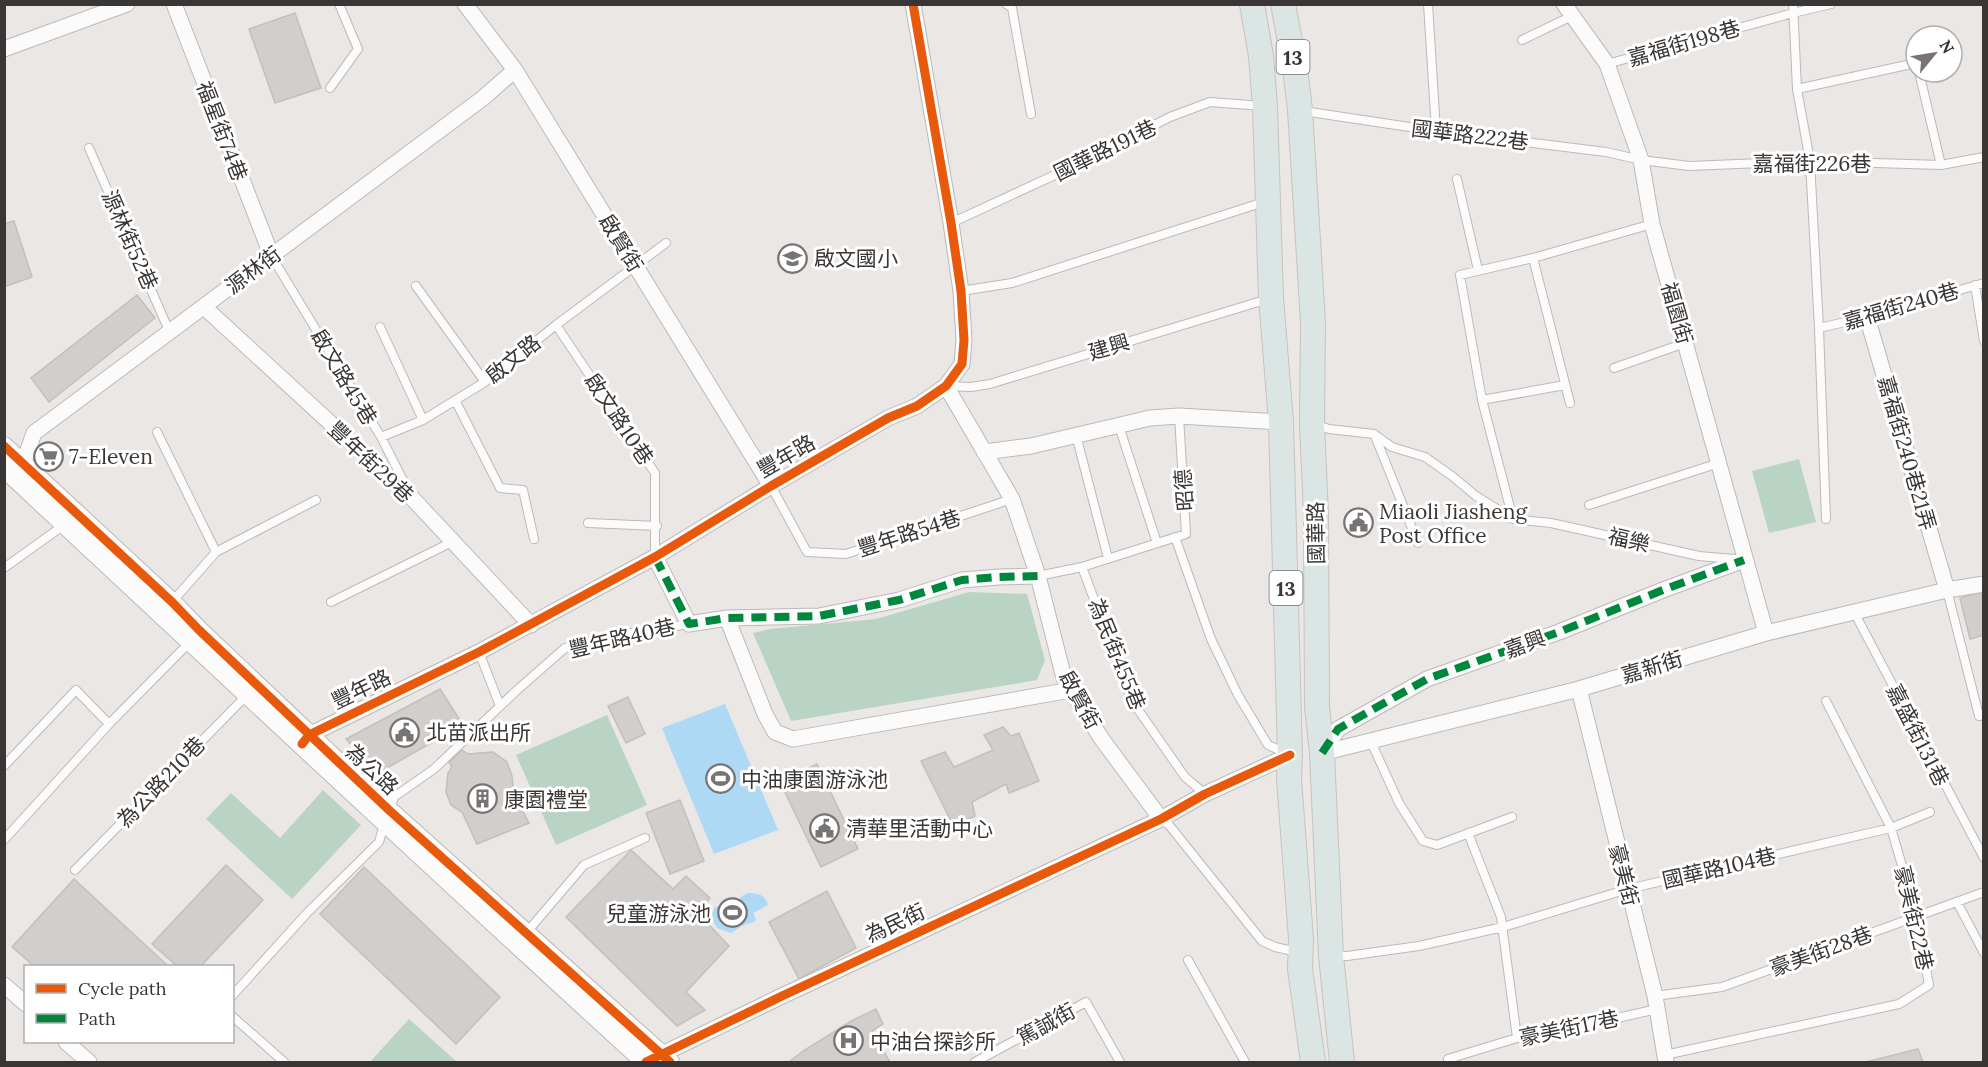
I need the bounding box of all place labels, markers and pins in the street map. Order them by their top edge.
school or university icon: 啟文國小 [777,242,809,274]
place label: 啟文國小 [814,245,898,272]
supermarket icon: 7-Eleven [32,440,64,472]
place label: 7-Eleven [69,443,153,470]
place label: Miaoli Jiasheng Post Office [1379,498,1527,549]
public building icon: Miaoli Jiasheng Post Office [1342,507,1374,539]
public building icon: 北苗派出所 [389,716,421,748]
place label: 北苗派出所 [426,719,531,746]
sports icon: 中油康園游泳池 [704,763,736,795]
place label: 中油康園游泳池 [741,766,888,793]
building icon: 康園禮堂 [467,783,499,815]
place label: 康園禮堂 [504,786,588,813]
public building icon: 清華里活動中心 [809,812,841,844]
place label: 清華里活動中心 [846,815,993,842]
sports icon: 兒童游泳池 [716,897,748,929]
place label: 兒童游泳池 [606,900,711,927]
hospital icon: 中油台探診所 [833,1025,865,1057]
place label: 中油台探診所 [870,1028,996,1055]

